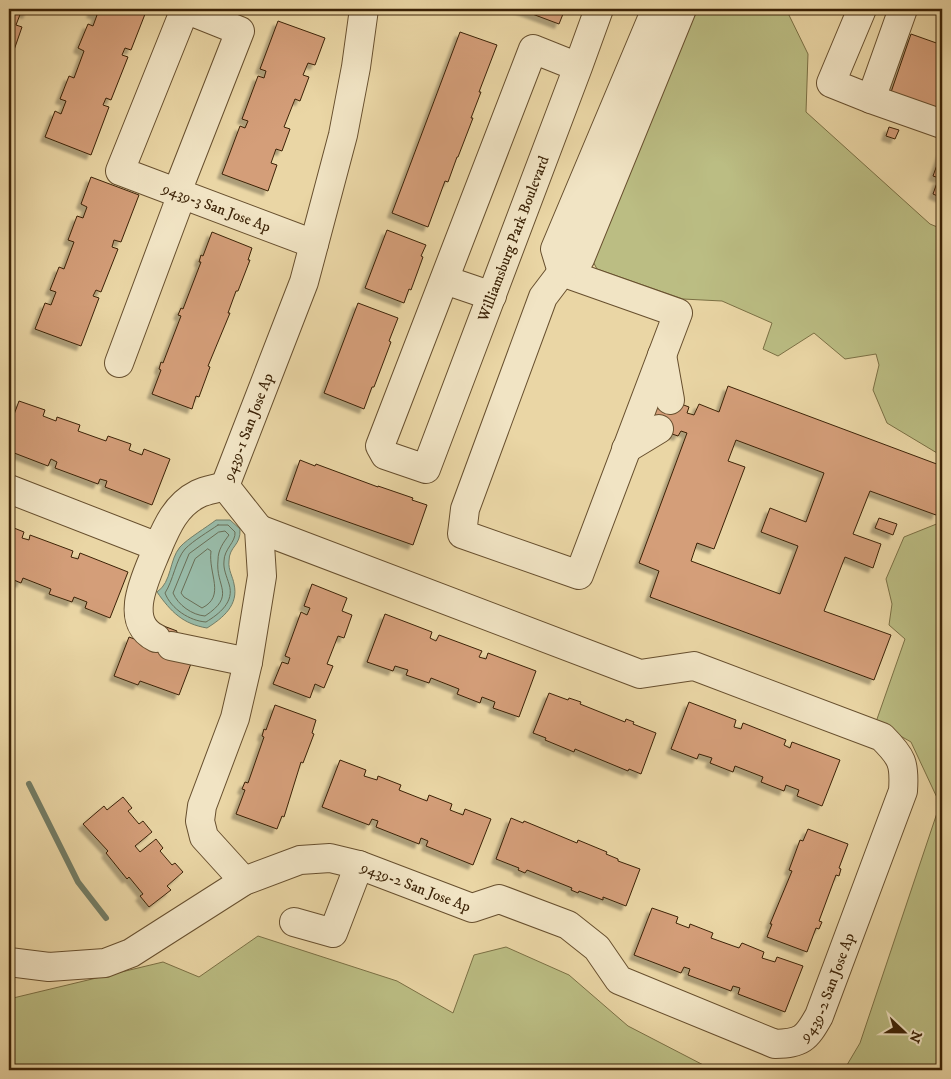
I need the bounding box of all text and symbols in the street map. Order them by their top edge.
street label: Williamsburg Park Boulevard [473,153,554,325]
street label: 9439-3 San Jose Ap [159,179,274,237]
street label: 9439-1 San Jose Ap [219,370,278,485]
street label: 9439-2 San Jose Ap [357,857,474,917]
street label: 9439-2 San Jose Ap [796,930,859,1046]
north arrow [878,1006,928,1056]
text: N [904,1028,926,1046]

